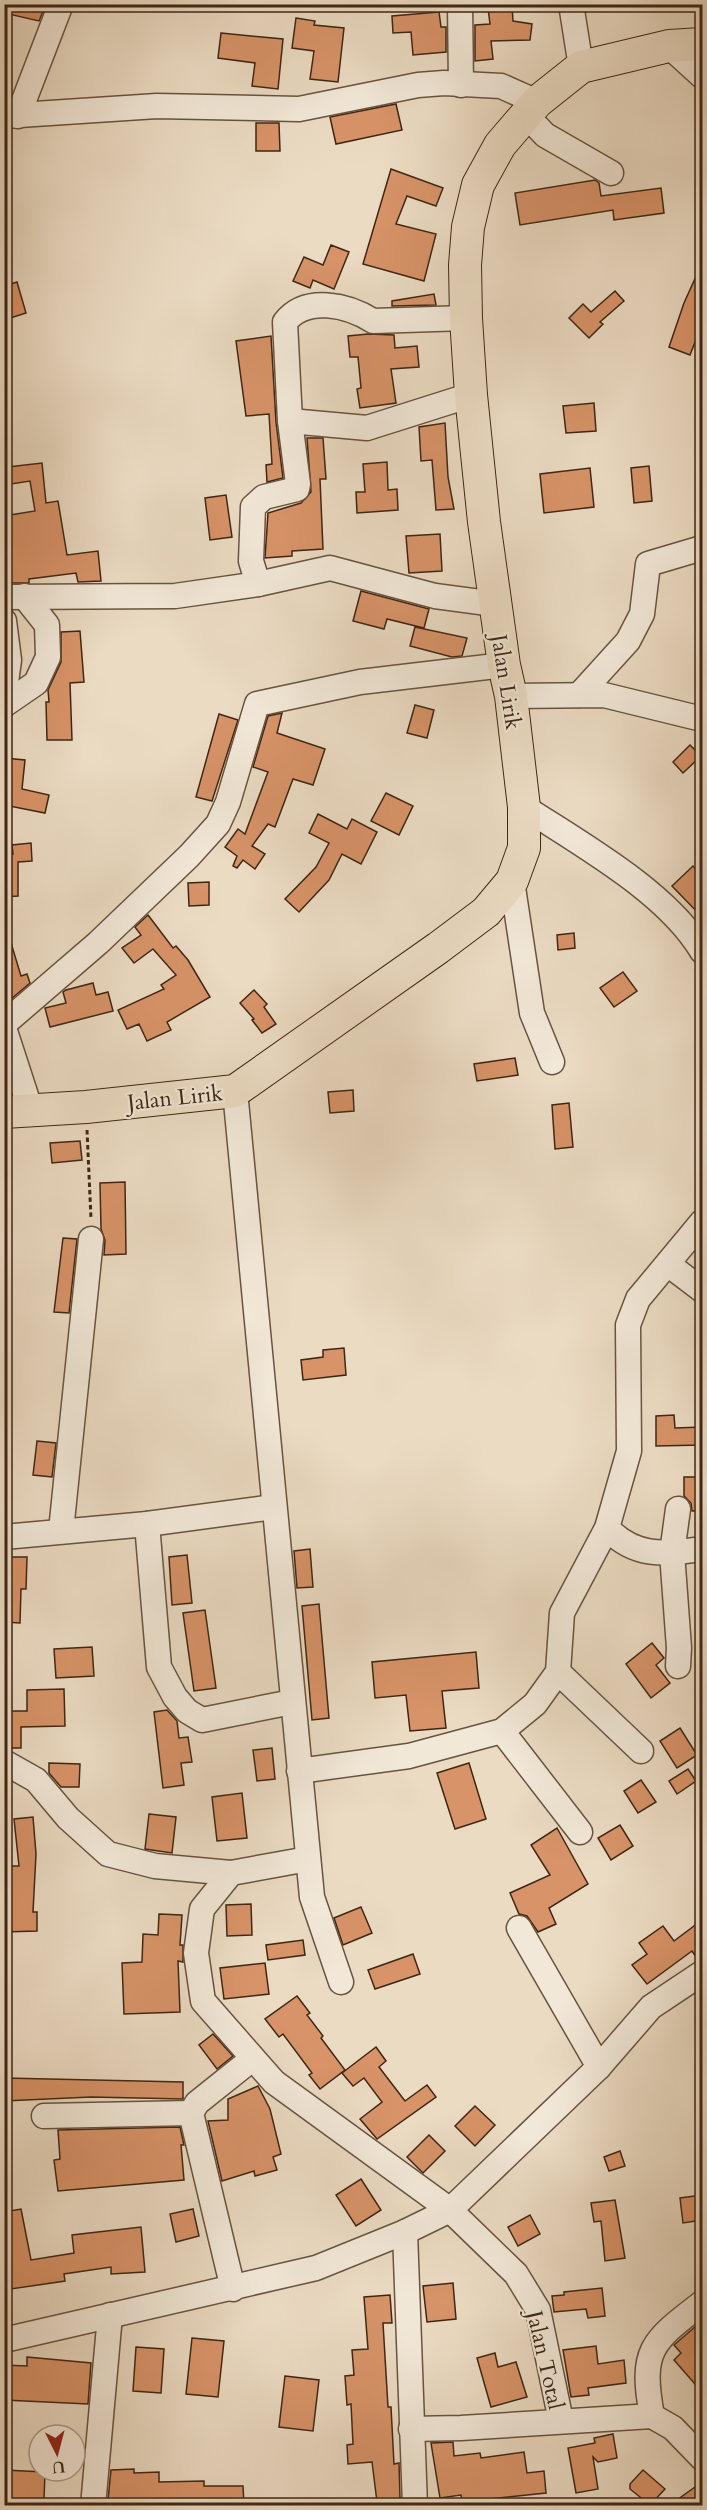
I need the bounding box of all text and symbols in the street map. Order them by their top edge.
street label: Jalan Lirik [483,629,528,732]
street label: Jalan Lirik [123,1078,225,1118]
street label: Jalan Total [518,2305,571,2413]
north arrow [27,2423,87,2483]
text: U [51,2455,66,2479]

